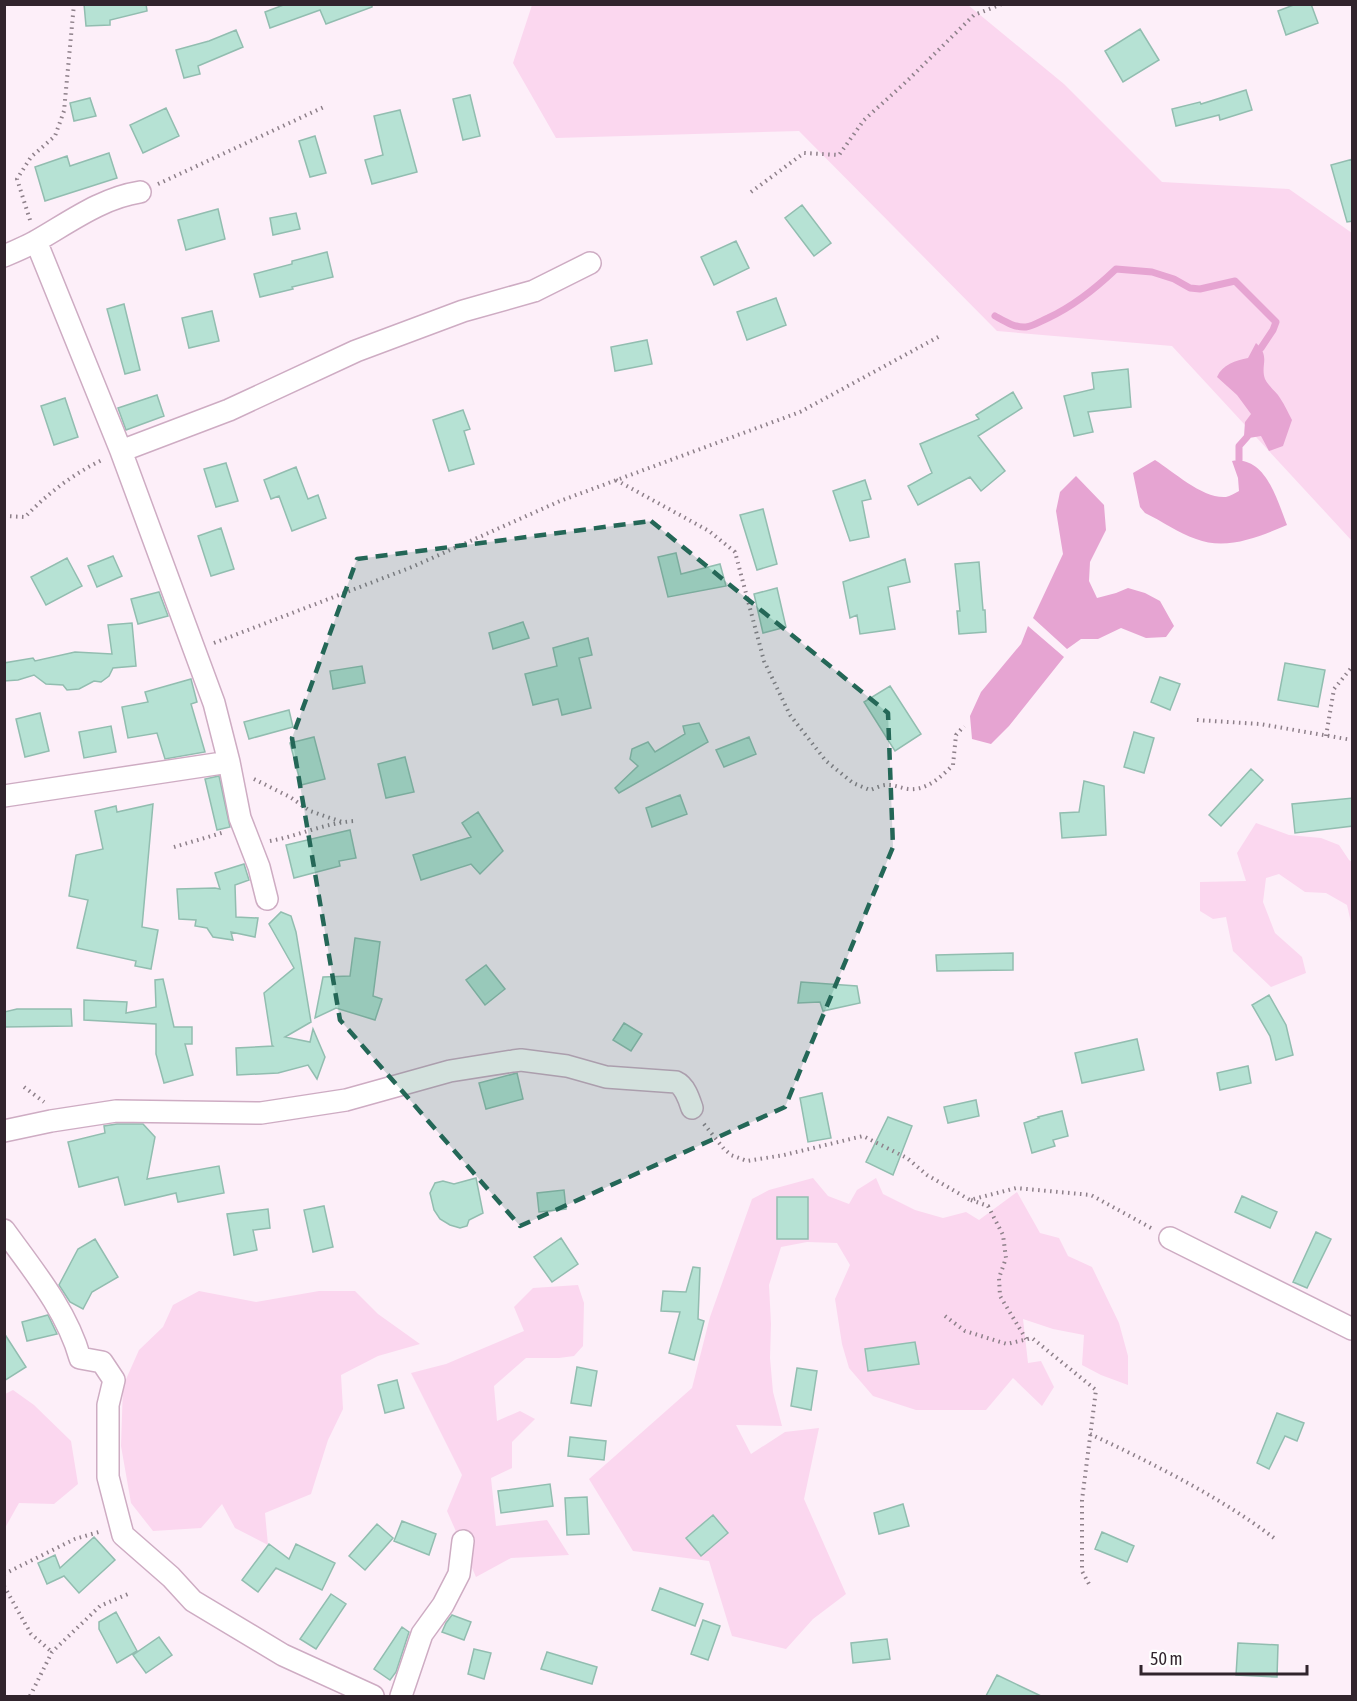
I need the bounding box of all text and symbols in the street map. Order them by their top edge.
scale bar [1141,1638,1308,1676]
text: 50 m [1150,1648,1182,1669]

